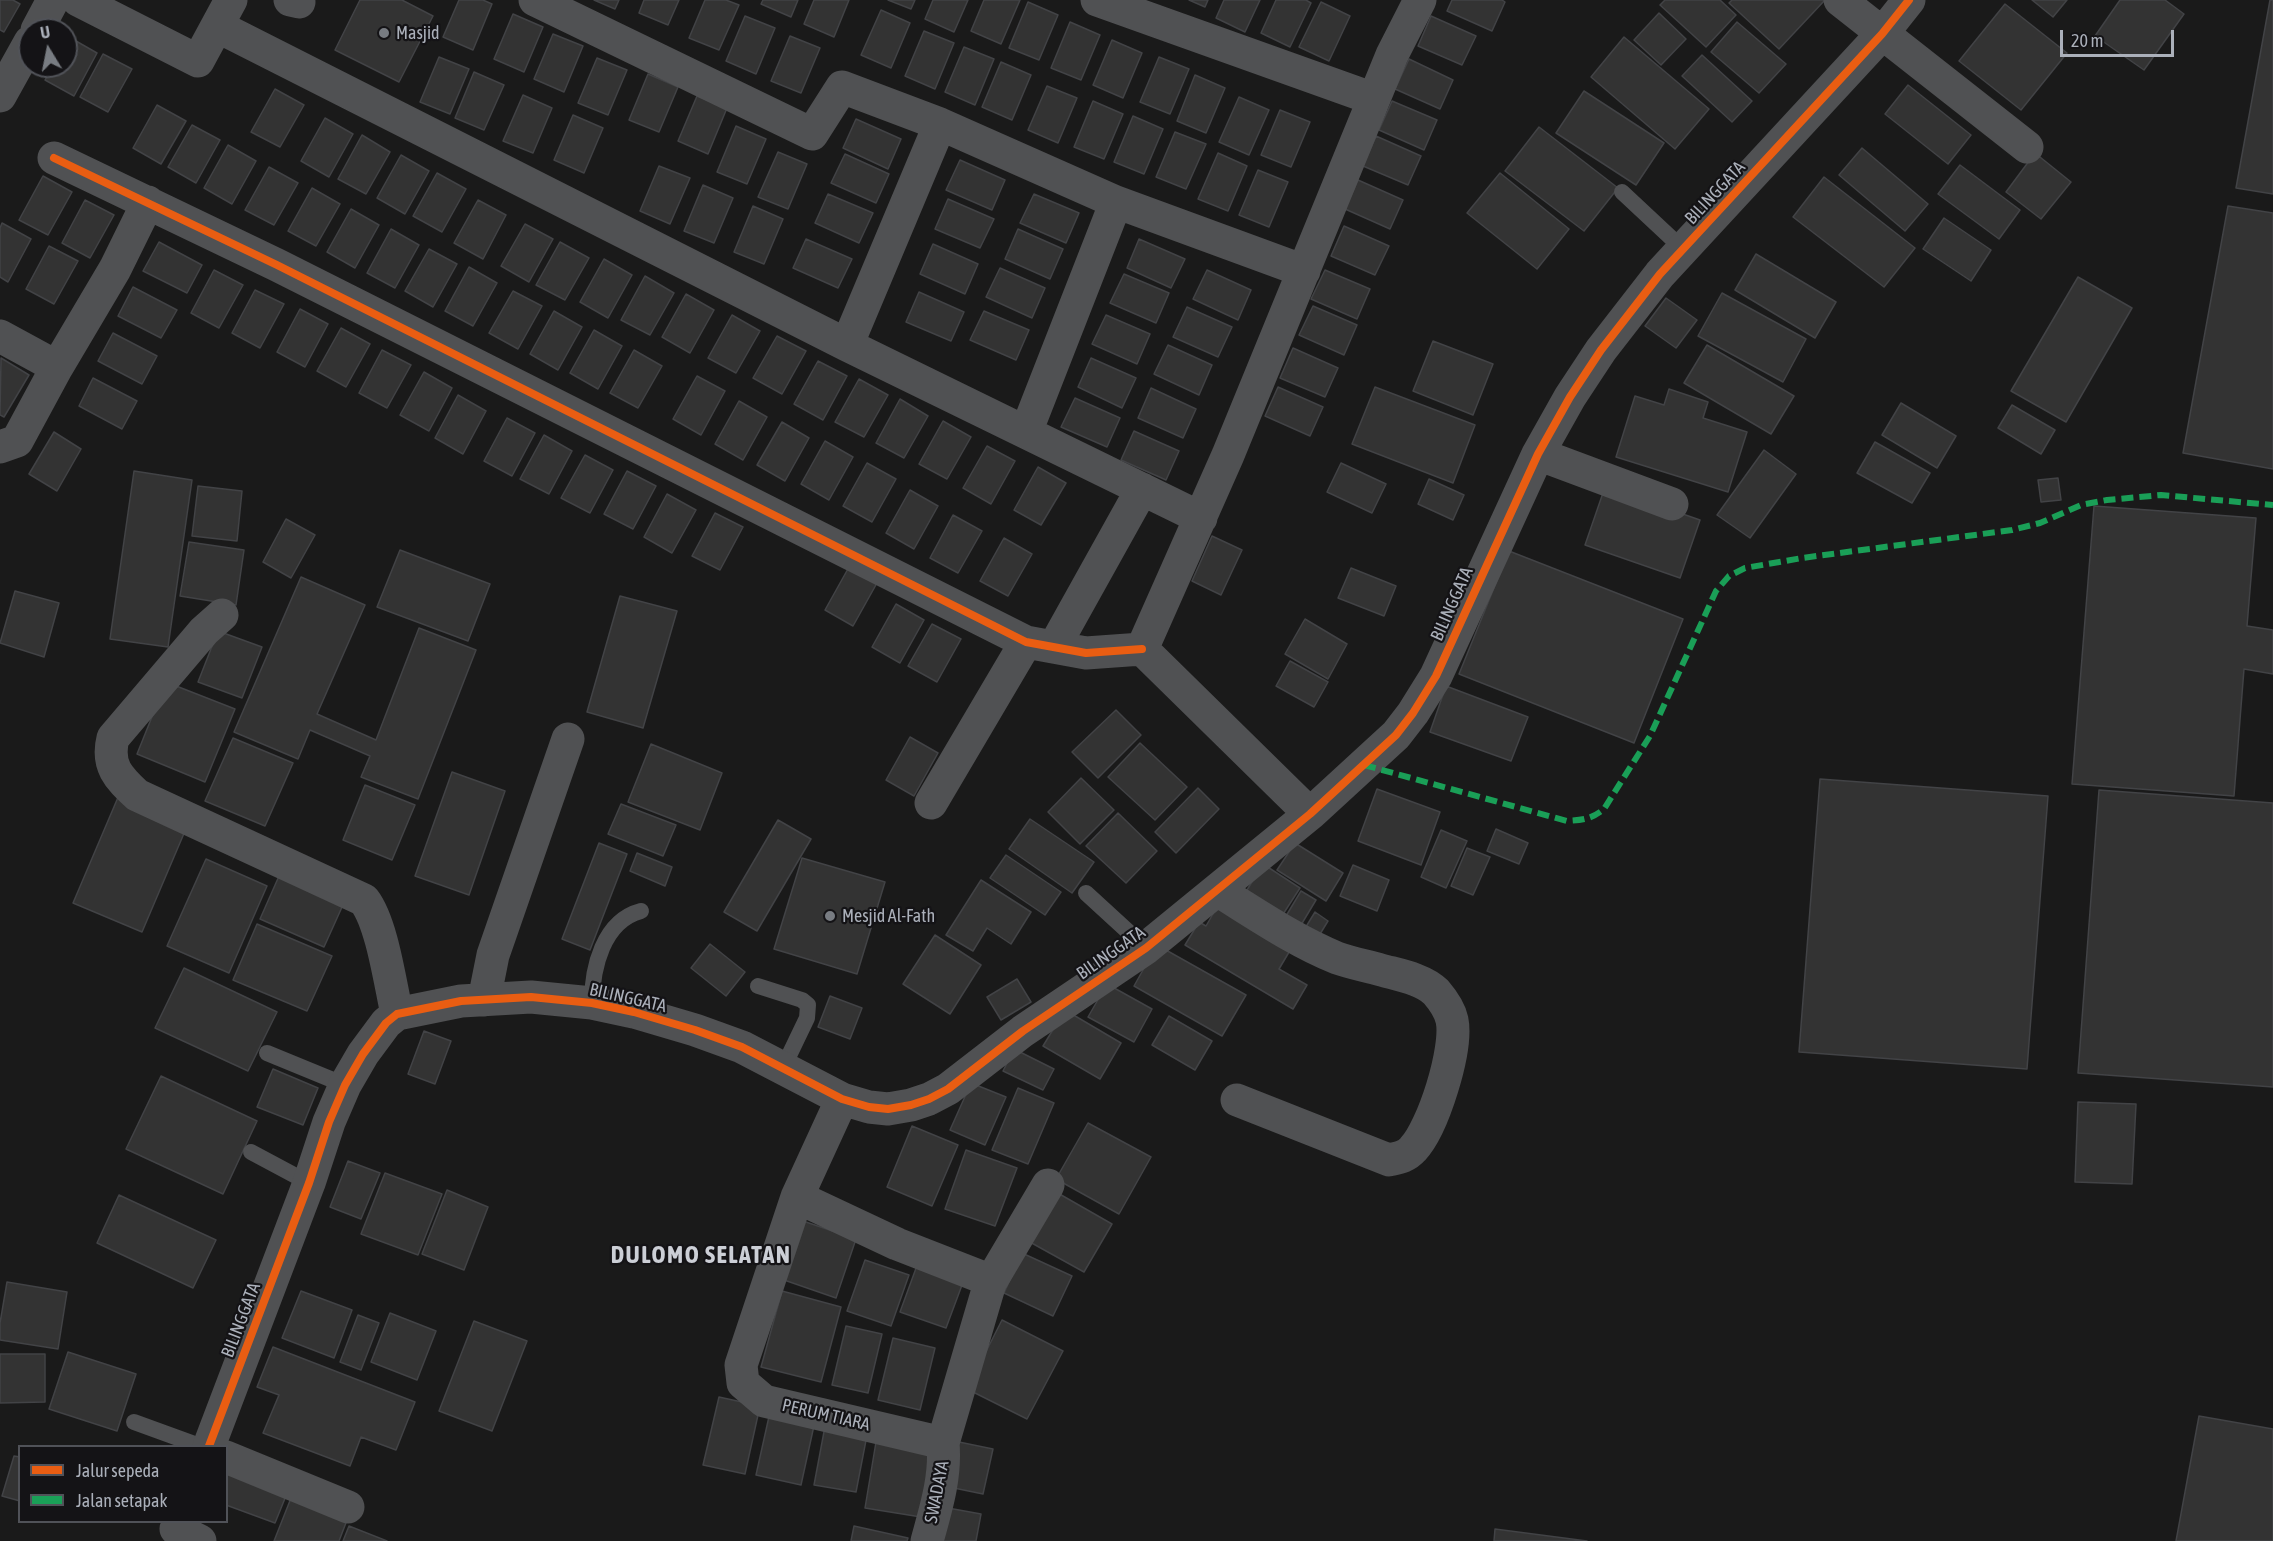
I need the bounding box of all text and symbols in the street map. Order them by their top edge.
north arrow [18,18,78,78]
scale bar [2063,18,2177,56]
place label: Masjid [396,22,440,44]
text: U [39,23,51,42]
marker: Masjid [377,26,391,40]
text: 20 m [2071,30,2103,51]
street label: BILINGGATA [1680,157,1750,229]
street label: BILINGGATA [1426,564,1478,644]
place label: Mesjid Al-Fath [842,905,935,927]
marker: Mesjid Al-Fath [823,909,837,923]
street label: BILINGGATA [1073,922,1149,984]
street label: BILINGGATA [587,979,669,1017]
district label: DULOMO SELATAN [611,1241,791,1269]
street label: BILINGGATA [217,1279,265,1361]
street label: PERUM TIARA [780,1394,872,1436]
legend [18,1445,228,1523]
street label: SWADAYA [920,1459,954,1525]
text: Jalur sepeda [76,1460,159,1481]
text: Jalan setapak [76,1490,167,1511]

